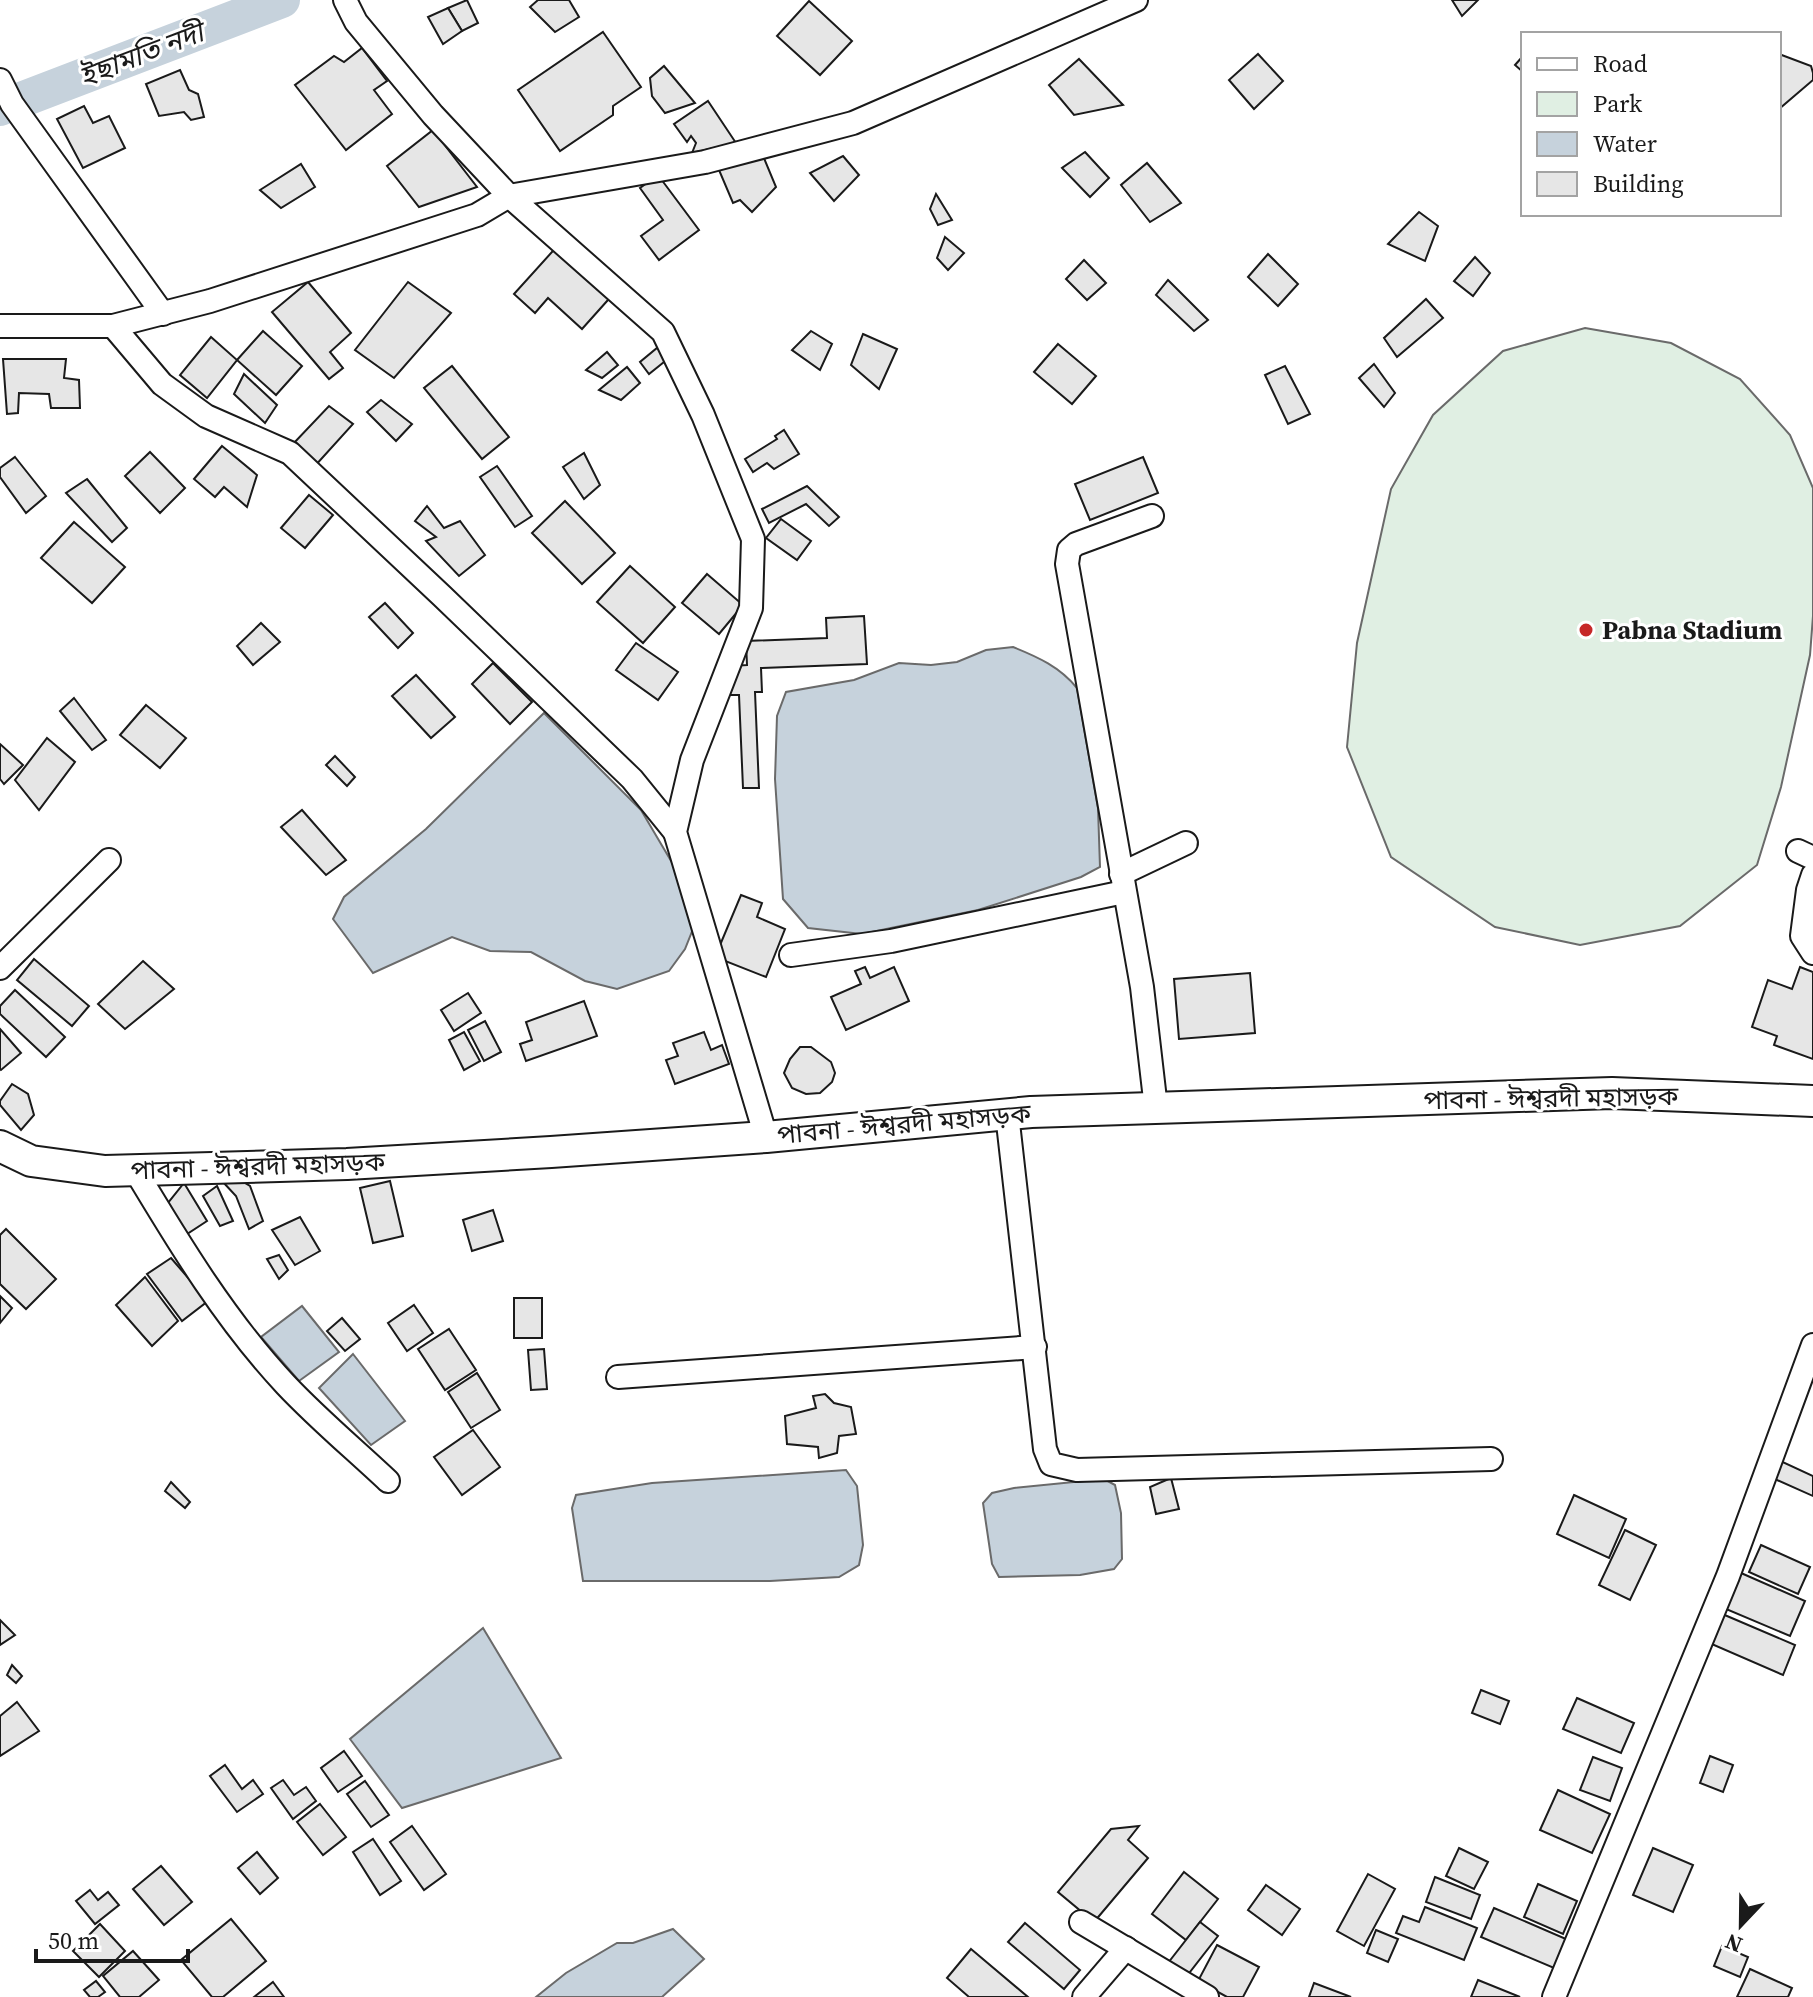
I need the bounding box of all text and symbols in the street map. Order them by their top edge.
water label: ইছামতি নদী [73,11,214,95]
legend [1521,32,1781,216]
text: Road [1593,47,1648,80]
text: Park [1593,87,1643,120]
text: Water [1593,127,1657,160]
text: Building [1593,167,1684,200]
place label: Pabna Stadium [1602,612,1783,648]
marker: Pabna Stadium [1577,621,1595,639]
street label: পাবনা - ঈশ্বরদী মহাসড়ক [1423,1078,1680,1118]
street label: পাবনা - ঈশ্বরদী মহাসড়ক [776,1095,1033,1153]
street label: পাবনা - ঈশ্বরদী মহাসড়ক [130,1144,387,1188]
north arrow [1701,1885,1781,1965]
scale bar [36,1913,188,1963]
text: 50 m [48,1924,99,1957]
text: N [1720,1927,1747,1960]

